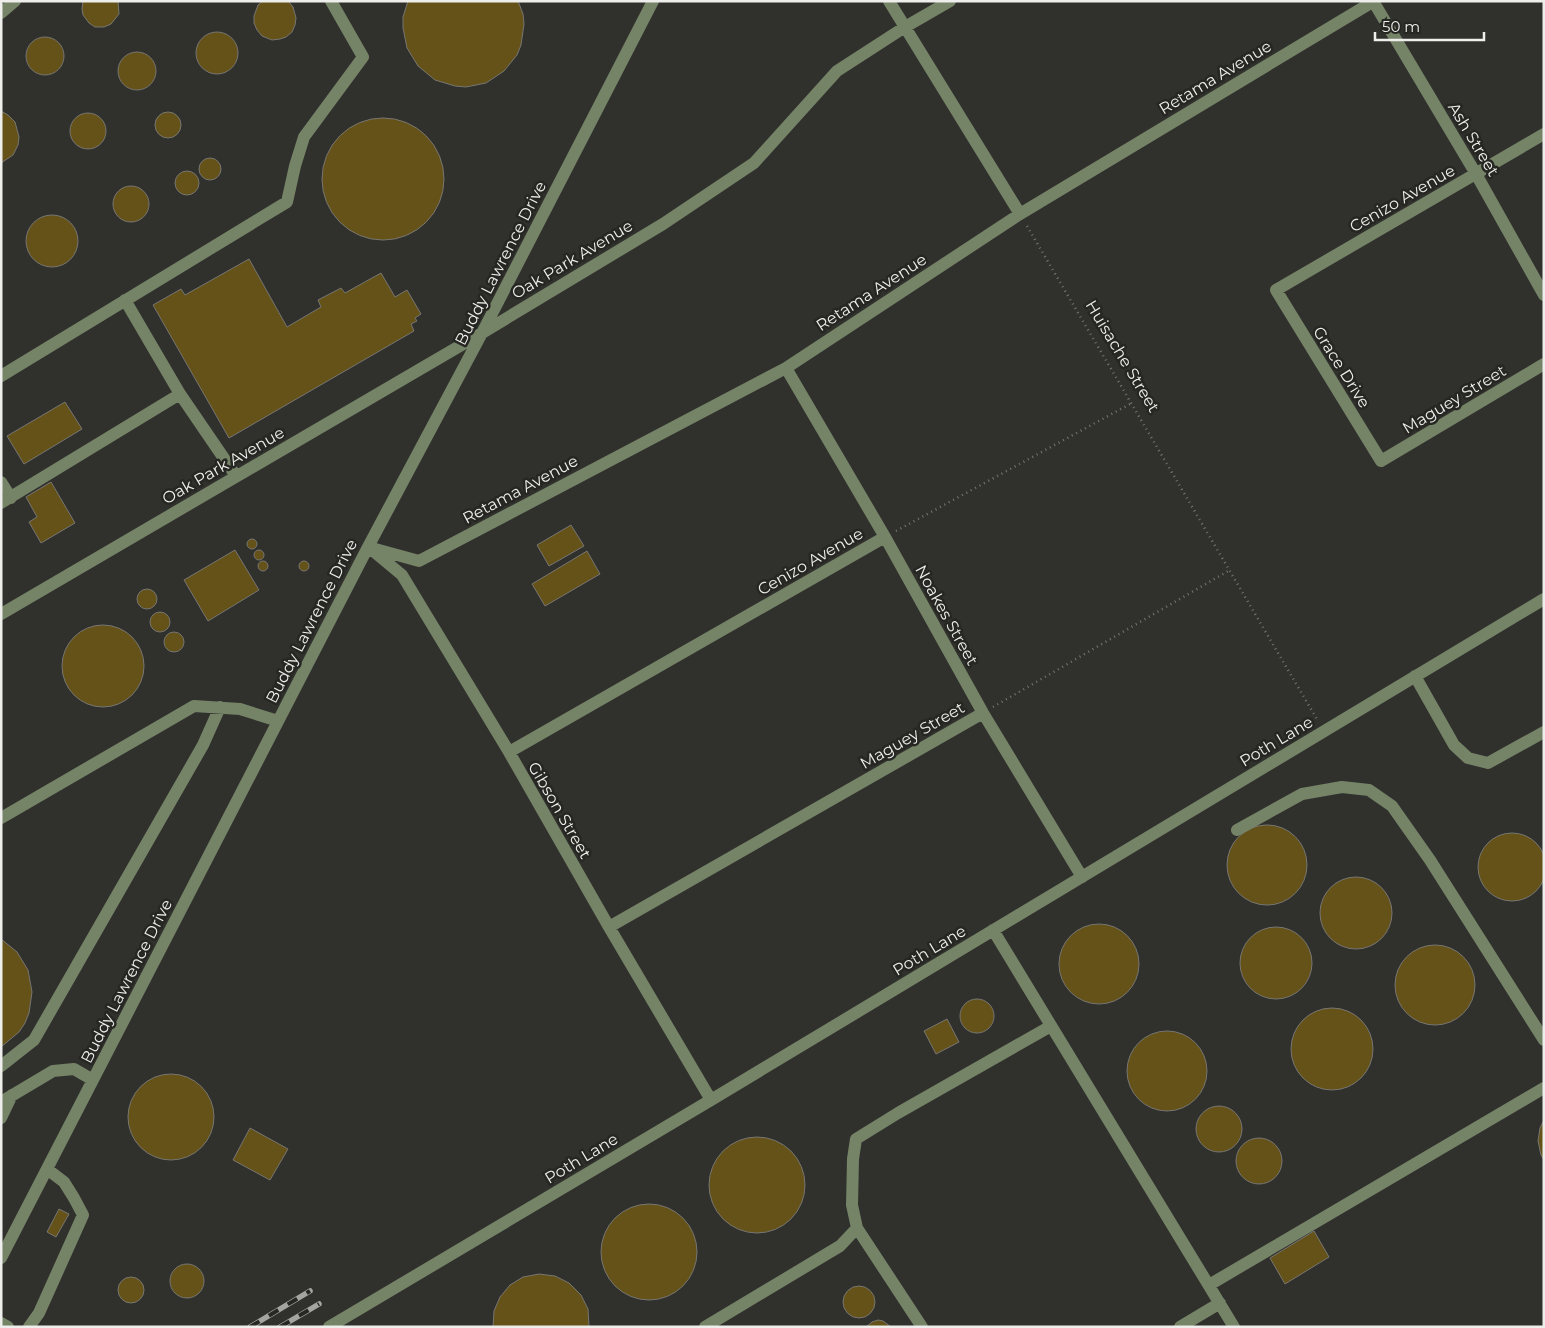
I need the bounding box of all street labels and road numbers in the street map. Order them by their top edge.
street label: Retama Avenue [1156,36,1275,118]
street label: Ash Street [1444,99,1503,180]
street label: Cenizo Avenue [1346,161,1458,236]
street label: Buddy Lawrence Drive [451,178,550,348]
street label: Oak Park Avenue [508,216,636,303]
street label: Retama Avenue [812,250,930,335]
street label: Huisache Street [1082,297,1164,416]
street label: Grace Drive [1309,323,1374,411]
street label: Maguey Street [1399,361,1510,438]
street label: Oak Park Avenue [159,423,288,508]
street label: Retama Avenue [459,451,581,528]
street label: Cenizo Avenue [754,524,866,599]
street label: Buddy Lawrence Drive [262,536,361,706]
street label: Noakes Street [911,562,982,669]
street label: Maguey Street [857,698,968,773]
street label: Poth Lane [1236,712,1316,771]
street label: Gibson Street [524,758,595,863]
street label: Buddy Lawrence Drive [77,896,176,1066]
street label: Poth Lane [889,921,969,980]
street label: Poth Lane [541,1129,621,1188]

